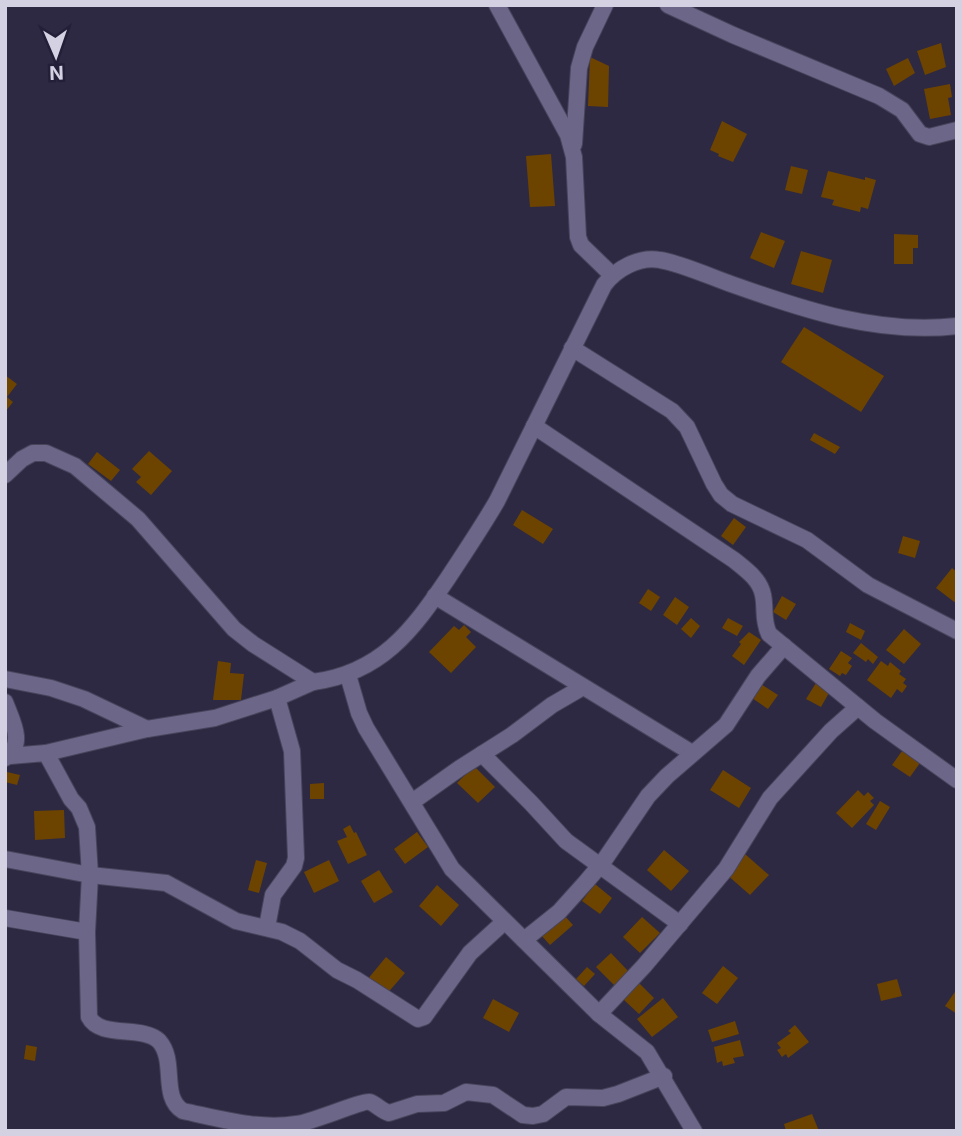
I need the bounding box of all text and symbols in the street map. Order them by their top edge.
north arrow [21,21,91,91]
text: N [49,61,64,84]

